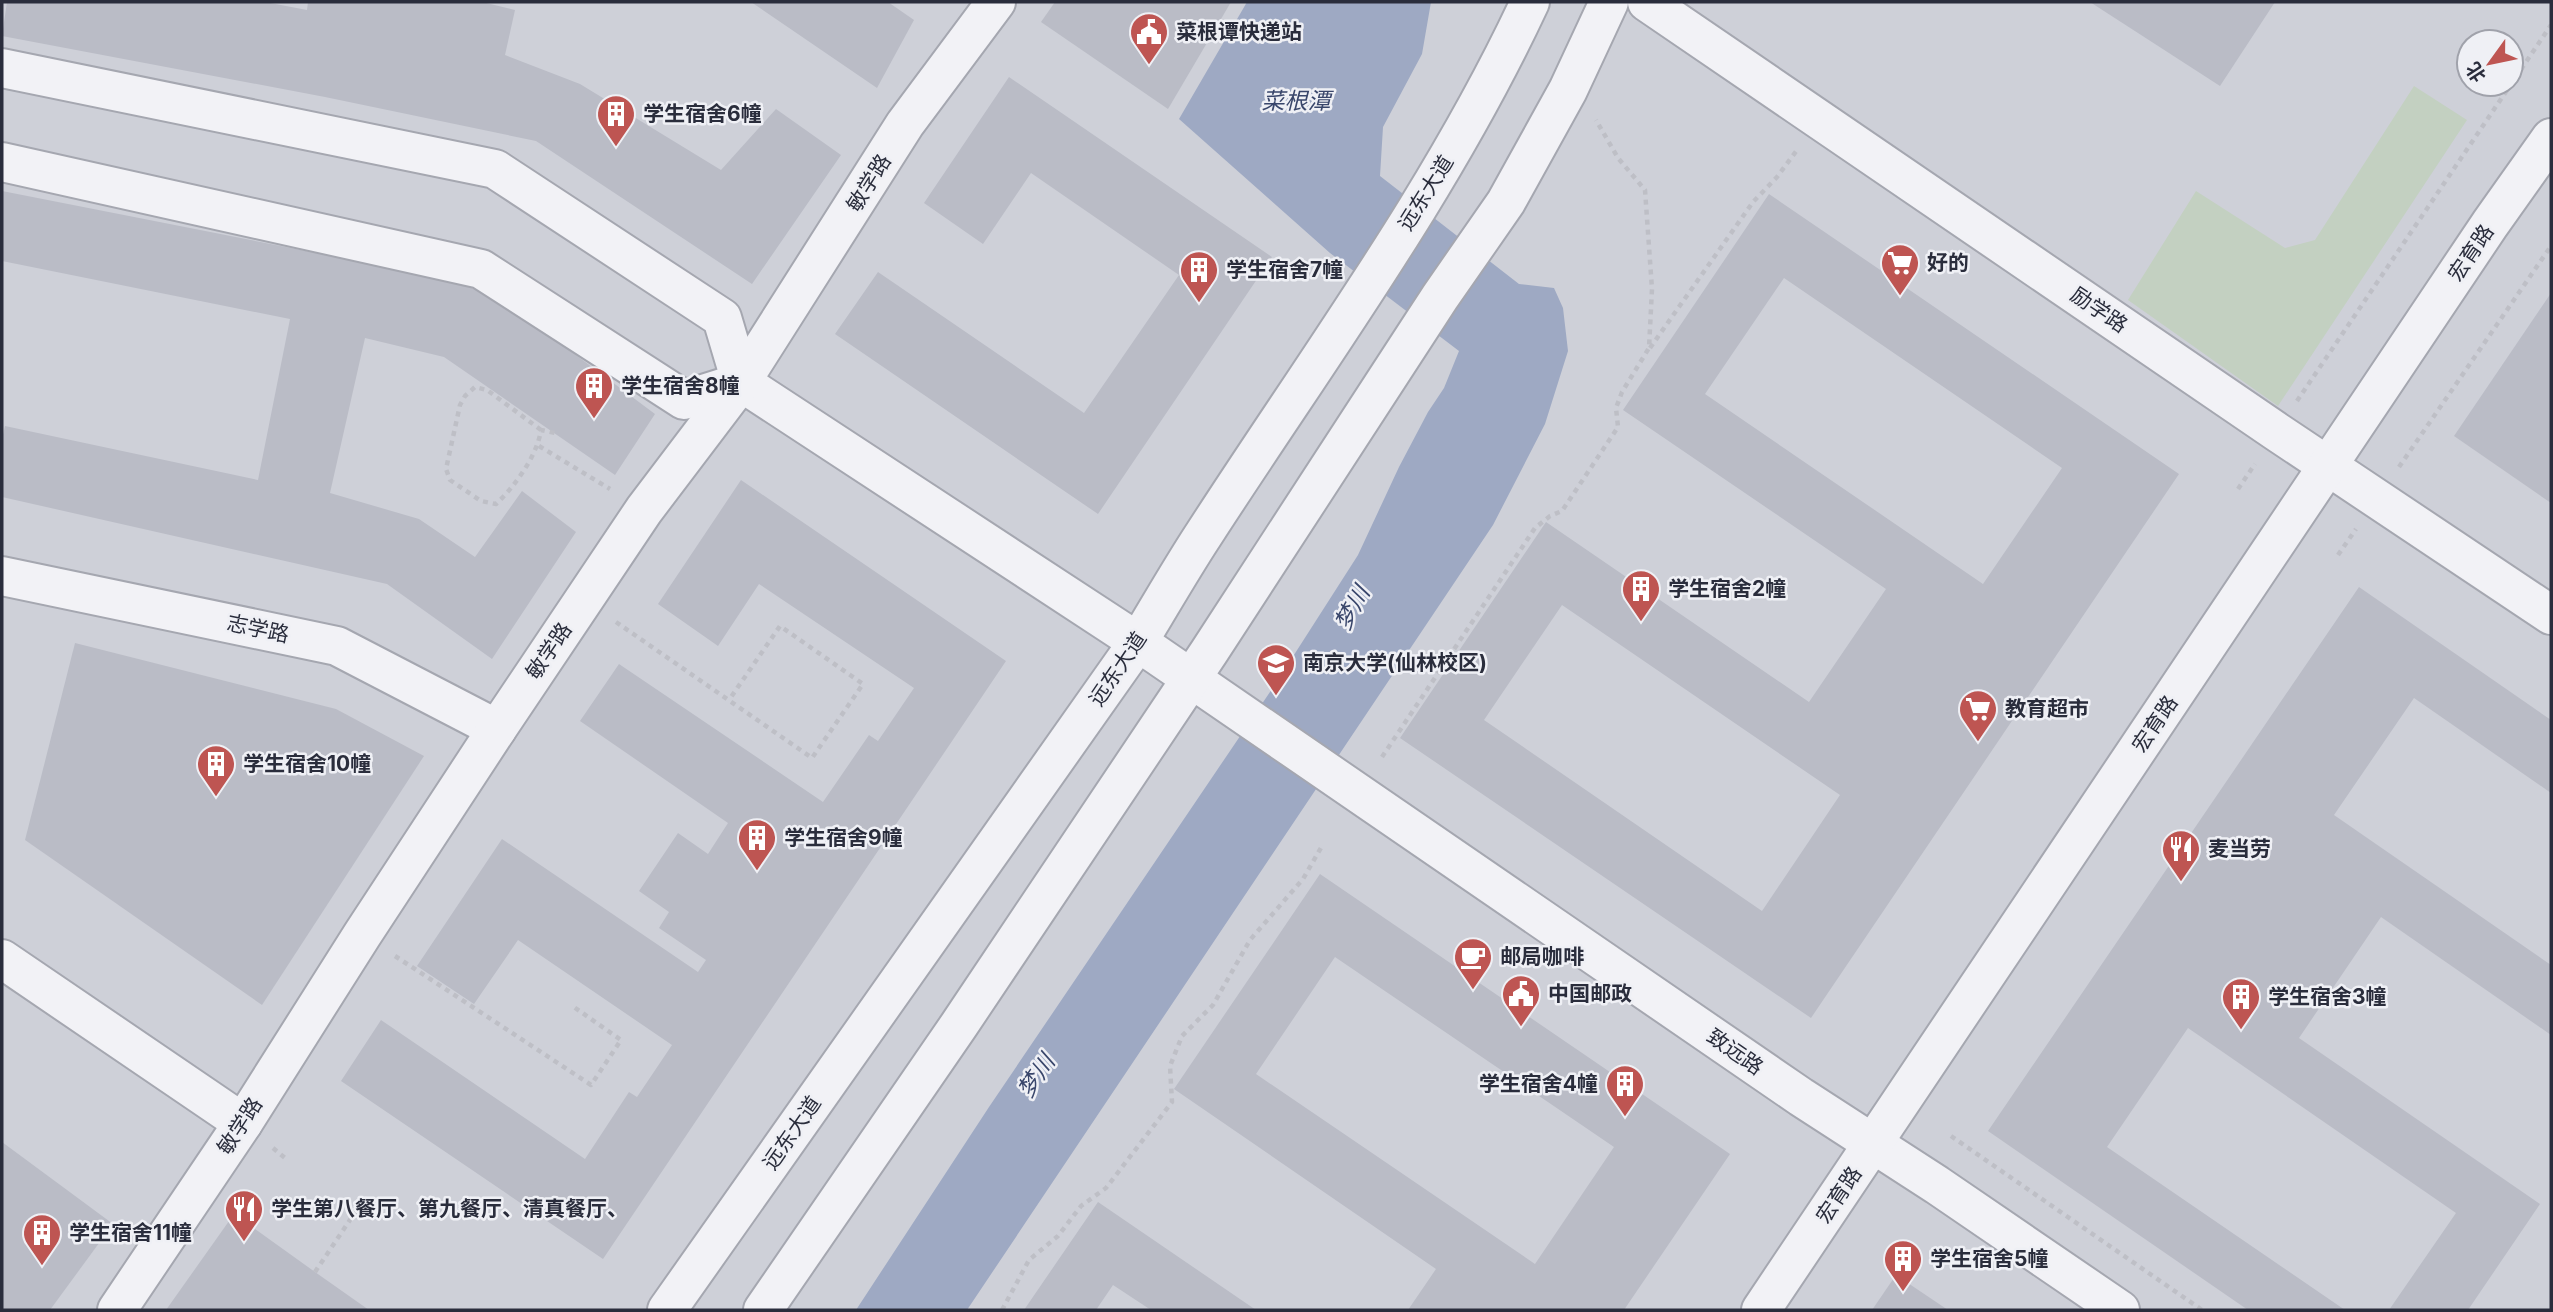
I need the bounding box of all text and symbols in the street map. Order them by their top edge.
public building icon: 菜根谭快递站 [1128,11,1170,66]
place label: 菜根谭快递站 [1176,19,1302,44]
north arrow [2455,28,2525,98]
text: 北 [2461,58,2491,86]
water label: 菜根潭 [1262,87,1335,115]
building icon: 学生宿舍6幢 [595,93,637,148]
place label: 学生宿舍6幢 [643,101,762,126]
street label: 敏学路 [841,149,896,216]
street label: 远东大道 [1393,150,1458,235]
street label: 宏育路 [2443,220,2499,286]
supermarket icon: 好的 [1879,242,1921,297]
building icon: 学生宿舍7幢 [1178,249,1220,304]
place label: 好的 [1927,250,1969,275]
place label: 学生宿舍7幢 [1226,257,1343,282]
street label: 励学路 [2066,282,2132,338]
building icon: 学生宿舍8幢 [573,365,615,420]
place label: 学生宿舍8幢 [621,373,740,398]
building icon: 学生宿舍2幢 [1620,568,1662,623]
place label: 学生宿舍2幢 [1668,576,1786,601]
water label: 梦川 [1329,578,1377,635]
street label: 志学路 [225,610,292,647]
street label: 敏学路 [521,618,577,684]
street label: 远东大道 [1084,627,1151,711]
school or university icon: 南京大学(仙林校区) [1255,642,1297,697]
place label: 南京大学(仙林校区) [1303,650,1487,675]
supermarket icon: 教育超市 [1957,688,1999,743]
street label: 宏育路 [2127,691,2183,757]
place label: 教育超市 [2005,696,2089,721]
building icon: 学生宿舍10幢 [195,743,237,798]
place label: 学生宿舍10幢 [243,751,371,776]
building icon: 学生宿舍9幢 [736,817,778,872]
place label: 学生宿舍9幢 [784,825,903,850]
restaurant icon: 麦当劳 [2160,828,2202,883]
place label: 麦当劳 [2208,836,2271,861]
cafe icon: 邮局咖啡 [1452,936,1494,991]
place label: 邮局咖啡 [1500,944,1584,969]
public building icon: 中国邮政 [1500,973,1542,1028]
building icon: 学生宿舍3幢 [2220,976,2262,1031]
place label: 中国邮政 [1548,981,1632,1006]
place label: 学生宿舍3幢 [2268,984,2387,1009]
street label: 致远路 [1702,1023,1768,1080]
water label: 梦川 [1012,1047,1062,1103]
building icon: 学生宿舍4幢 [1604,1063,1646,1118]
place label: 学生宿舍4幢 [1479,1071,1598,1096]
street label: 远东大道 [757,1091,826,1174]
street label: 敏学路 [212,1093,267,1159]
street label: 宏育路 [1811,1162,1867,1228]
restaurant icon: 学生第八餐厅、第九餐厅、清真餐厅、 [223,1188,265,1243]
place label: 学生第八餐厅、第九餐厅、清真餐厅、 [271,1196,628,1221]
building icon: 学生宿舍11幢 [21,1212,63,1267]
place label: 学生宿舍11幢 [69,1220,192,1245]
building icon: 学生宿舍5幢 [1882,1238,1924,1293]
place label: 学生宿舍5幢 [1930,1246,2048,1271]

